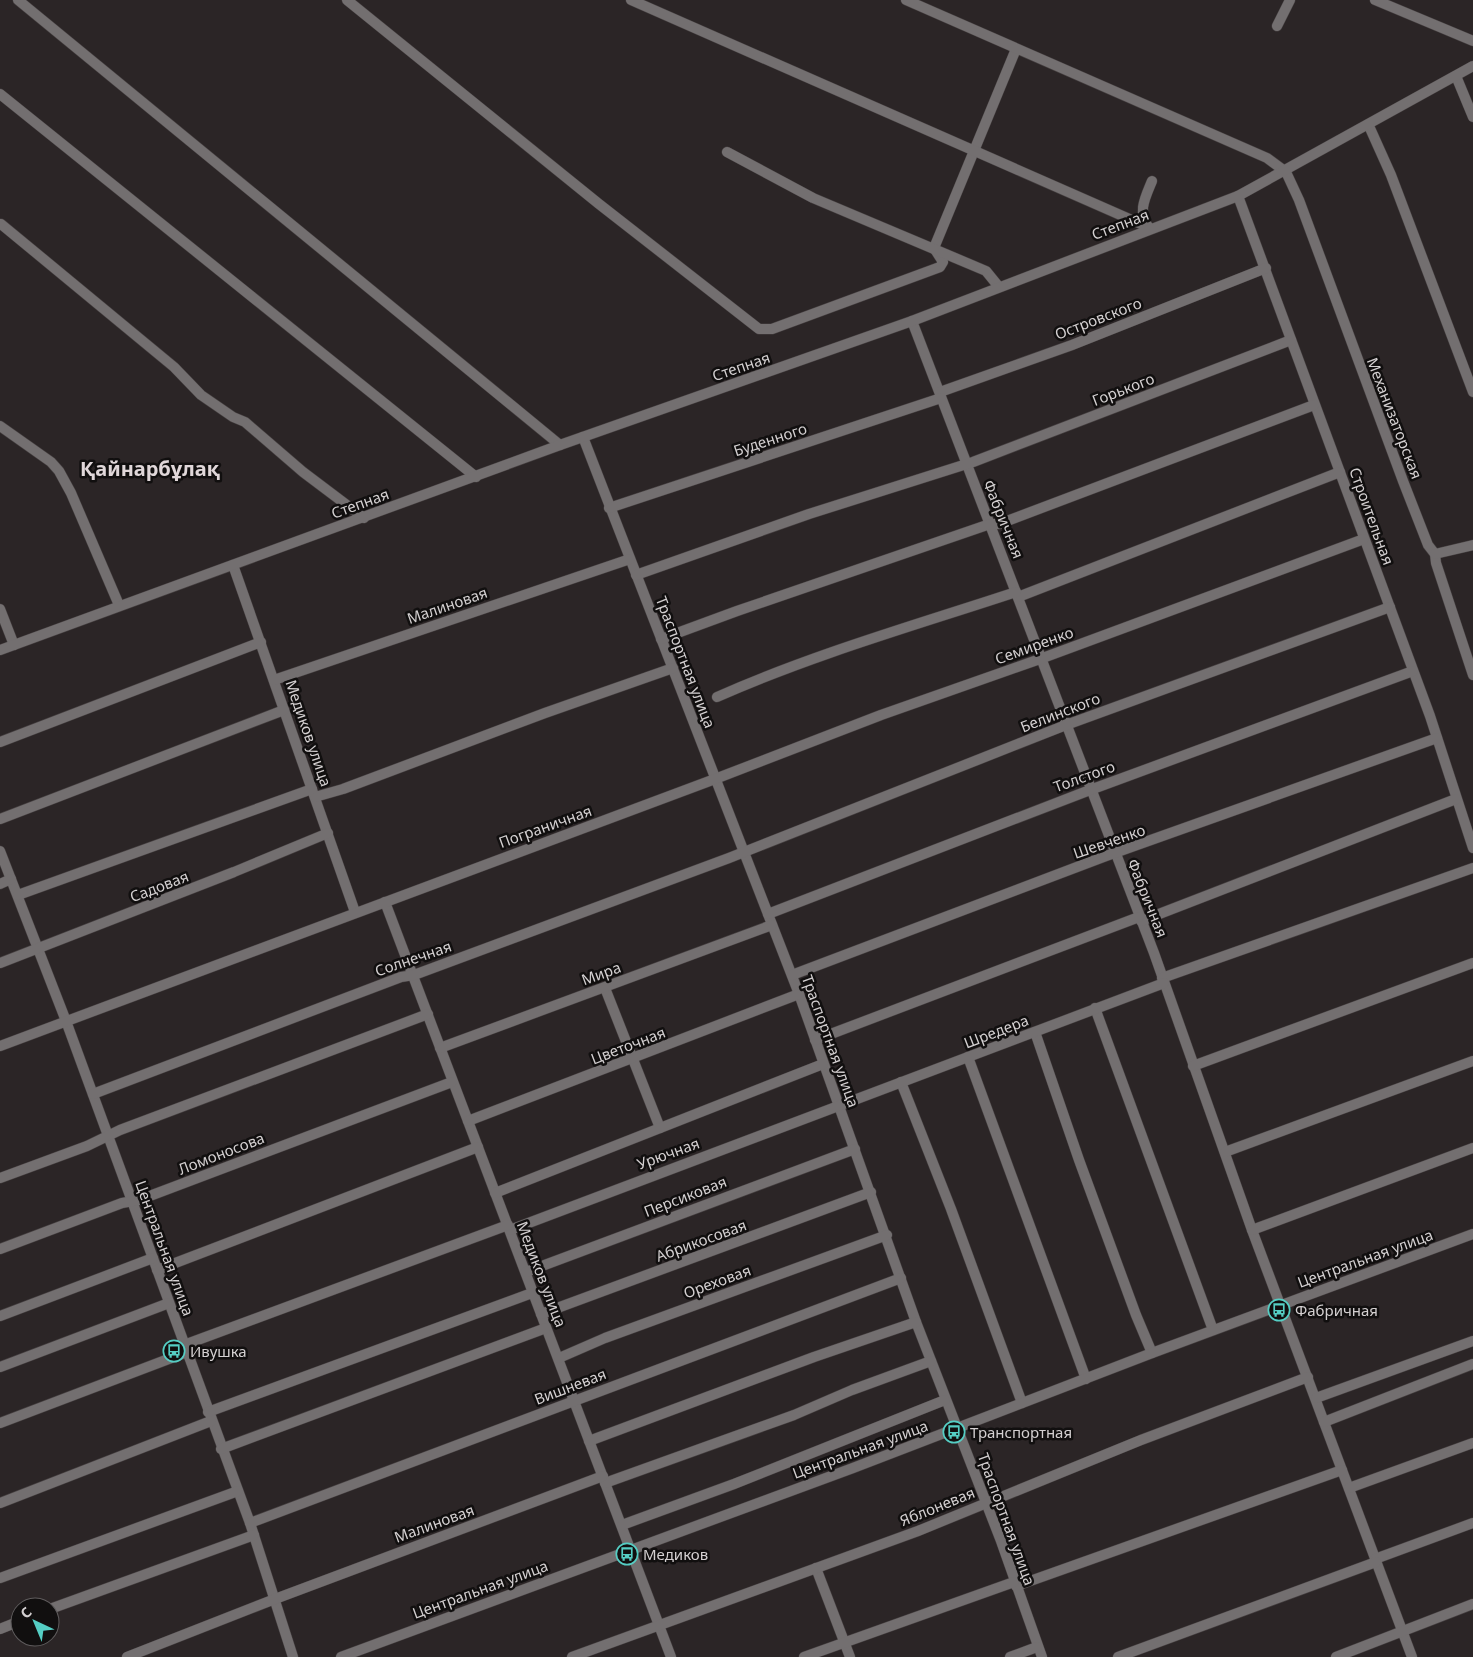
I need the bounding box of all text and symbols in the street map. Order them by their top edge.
street label: Степная [1088,204,1152,244]
street label: Островского [1052,292,1144,344]
street label: Степная [709,347,773,385]
street label: Механизаторская [1363,355,1427,481]
street label: Горького [1089,368,1157,410]
street label: Буденного [731,418,809,460]
district label: Қайнарбұлақ [80,455,220,482]
street label: Строительная [1345,465,1399,567]
street label: Фабричная [979,477,1029,561]
street label: Степная [328,483,392,523]
street label: Малиновая [404,582,490,628]
street label: Траспортная улица [652,593,720,731]
street label: Семиренко [992,622,1076,668]
street label: Медиков улица [281,677,337,789]
street label: Белинского [1017,688,1103,736]
street label: Толстого [1051,756,1118,796]
street label: Пограничная [496,800,594,852]
street label: Шевченко [1070,819,1148,863]
street label: Фабричная [1123,856,1173,940]
street label: Садовая [127,866,191,906]
street label: Солнечная [372,936,454,980]
street label: Мира [579,957,623,989]
street label: Траспортная улица [798,972,864,1110]
street label: Шредера [961,1010,1031,1052]
street label: Цветочная [588,1022,668,1068]
street label: Ломоносова [175,1127,267,1179]
street label: Урючная [634,1132,702,1174]
street label: Персиковая [641,1171,729,1221]
street label: Центральная улица [131,1178,199,1318]
street label: Абрикосовая [653,1214,749,1266]
street label: Медиков улица [513,1218,571,1330]
street label: Центральная улица [1295,1224,1435,1292]
street label: Ореховая [681,1260,753,1302]
bus stop icon: Фабричная [1267,1298,1291,1322]
place label: Фабричная [1295,1300,1378,1320]
bus stop icon: Ивушка [162,1339,186,1363]
place label: Ивушка [190,1341,247,1361]
street label: Вишневая [531,1363,609,1409]
street label: Центральная улица [790,1415,930,1483]
bus stop icon: Транспортная [942,1420,966,1444]
place label: Транспортная [970,1422,1072,1442]
street label: Траспортная улица [974,1450,1040,1588]
street label: Яблоневая [897,1482,977,1530]
street label: Малиновая [391,1499,477,1547]
bus stop icon: Медиков [615,1542,639,1566]
place label: Медиков [643,1544,708,1564]
street label: Центральная улица [410,1555,550,1623]
north arrow [10,1597,60,1647]
text: С [16,1602,35,1622]

